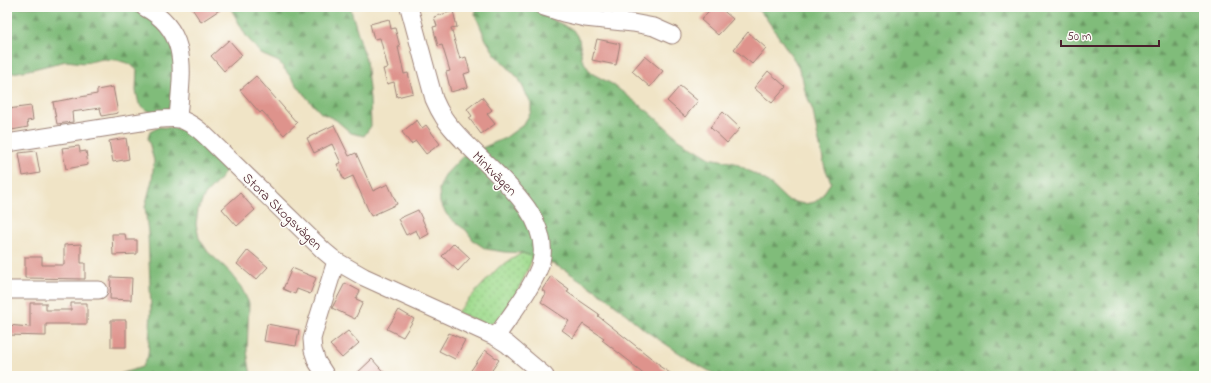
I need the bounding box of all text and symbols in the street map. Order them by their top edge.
scale bar [1061,22,1159,48]
text: 50 m [1067,28,1091,46]
street label: Minkvägen [466,147,521,202]
street label: Stora Skogsvägen [237,168,327,257]

